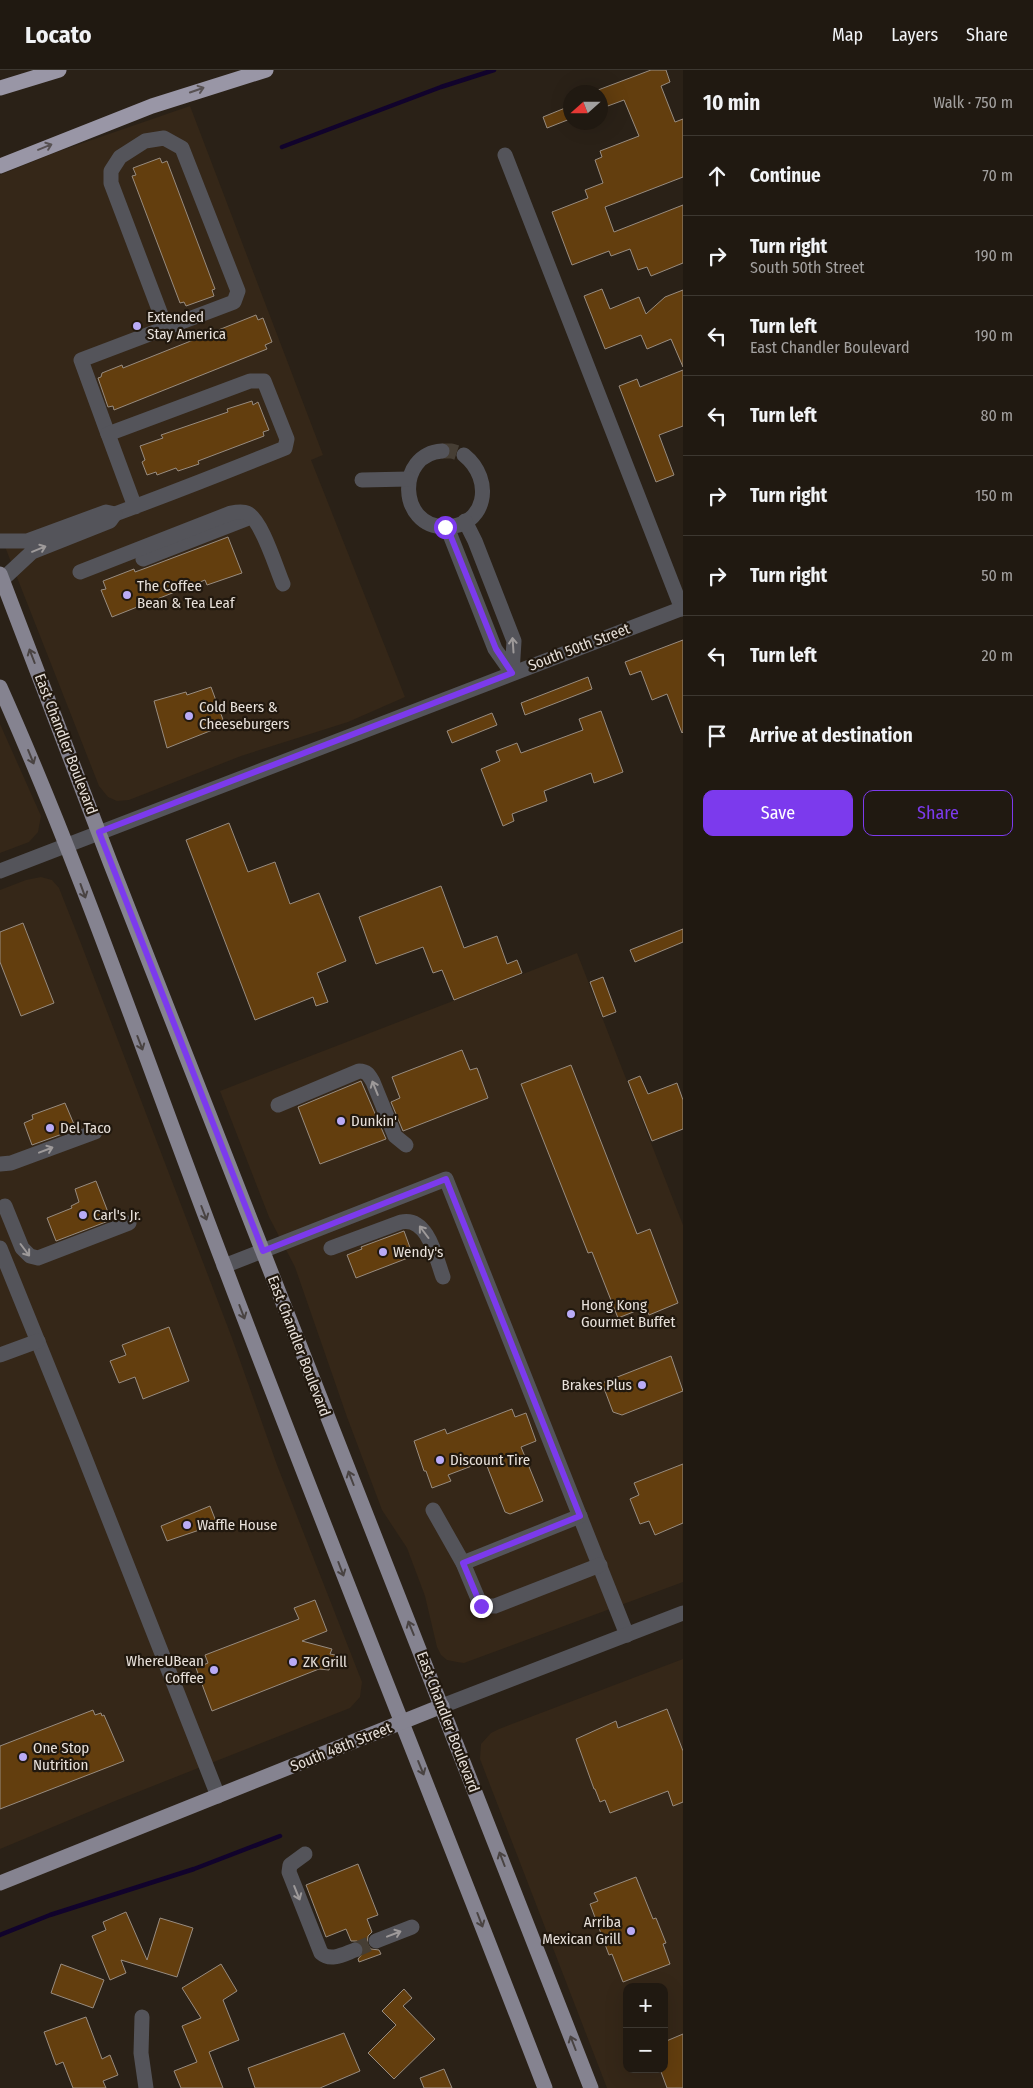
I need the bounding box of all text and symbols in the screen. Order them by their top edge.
text: Locato [25,21,91,49]
text: Map [832,24,863,46]
text: Layers [891,24,938,46]
text: Share [966,24,1008,46]
one-way arrow [189,85,205,95]
north arrow [563,85,608,130]
text: 10 min [703,90,760,116]
text: Walk · 750 m [933,93,1013,112]
one-way arrow [37,141,52,151]
icon: ahead [703,162,731,190]
text: Continue [750,164,821,187]
text: 70 m [982,166,1013,185]
text: Turn right [750,235,827,258]
icon: right [703,242,731,270]
text: 190 m [975,246,1013,265]
text: South 50th Street [750,258,865,277]
place label: Extended Stay America [147,308,226,343]
text: Turn left [750,315,817,338]
marker: Extended Stay America [131,320,143,332]
icon: left [703,322,731,350]
text: 190 m [975,326,1013,345]
text: East Chandler Boulevard [750,338,909,357]
icon: left [703,402,731,430]
text: Turn left [750,404,817,427]
text: 80 m [981,406,1013,425]
icon: right [703,482,731,510]
text: Turn right [750,484,827,507]
text: 150 m [975,486,1013,505]
route start [434,516,457,539]
one-way arrow [31,544,46,554]
icon: right [703,562,731,590]
text: Turn right [750,564,827,587]
text: 50 m [981,566,1013,585]
place label: The Coffee Bean & Tea Leaf [137,577,236,612]
marker: The Coffee Bean & Tea Leaf [121,589,133,601]
street label: South 50th Street [526,619,632,675]
one-way arrow [508,637,517,653]
icon: left [703,642,731,670]
text: Turn left [750,644,817,667]
text: 20 m [982,646,1013,665]
one-way arrow [27,649,36,664]
street label: East Chandler Boulevard [31,671,101,817]
place label: Cold Beers & Cheeseburgers [199,698,290,733]
marker: Cold Beers & Cheeseburgers [183,710,195,722]
icon: arrive [703,722,731,750]
text: Arrive at destination [750,724,913,747]
one-way arrow [27,749,36,764]
button: Save [703,790,853,836]
button: Share [863,790,1013,836]
one-way arrow [79,883,88,898]
one-way arrow [136,1035,145,1050]
one-way arrow [370,1081,380,1096]
place label: Dunkin' [351,1112,397,1130]
marker: Dunkin' [335,1115,347,1127]
place label: Del Taco [60,1119,111,1137]
marker: Del Taco [44,1122,56,1134]
one-way arrow [38,1145,53,1154]
one-way arrow [200,1205,209,1220]
place label: Carl's Jr. [93,1206,141,1224]
marker: Carl's Jr. [77,1209,89,1221]
one-way arrow [418,1226,429,1239]
one-way arrow [19,1243,30,1256]
place label: Wendy's [393,1243,443,1261]
marker: Wendy's [377,1246,389,1258]
street label: East Chandler Boulevard [264,1273,334,1419]
place label: Hong Kong Gourmet Buffet [581,1296,675,1331]
one-way arrow [238,1303,247,1319]
marker: Hong Kong Gourmet Buffet [565,1308,577,1320]
place label: Brakes Plus [562,1376,632,1394]
marker: Brakes Plus [636,1379,648,1391]
place label: Discount Tire [450,1451,530,1469]
marker: Discount Tire [434,1454,446,1466]
one-way arrow [346,1470,355,1486]
place label: Waffle House [197,1516,277,1534]
marker: Waffle House [181,1519,193,1531]
one-way arrow [337,1560,346,1576]
route end [470,1595,493,1618]
one-way arrow [406,1621,416,1636]
street label: East Chandler Boulevard [413,1649,483,1795]
place label: WhereUBean Coffee [126,1652,204,1687]
place label: ZK Grill [303,1653,347,1671]
marker: ZK Grill [287,1656,299,1668]
marker: WhereUBean Coffee [208,1664,220,1676]
street label: South 48th Street [288,1718,394,1775]
place label: One Stop Nutrition [33,1739,89,1774]
marker: One Stop Nutrition [17,1751,29,1763]
one-way arrow [417,1760,427,1775]
one-way arrow [497,1852,506,1867]
one-way arrow [293,1885,302,1900]
one-way arrow [476,1911,485,1927]
place label: Arriba Mexican Grill [542,1913,621,1948]
marker: Arriba Mexican Grill [625,1925,637,1937]
one-way arrow [386,1929,401,1938]
map controls [623,1983,668,2073]
button: + [623,1983,668,2028]
button: − [623,2028,668,2073]
one-way arrow [568,2035,577,2051]

